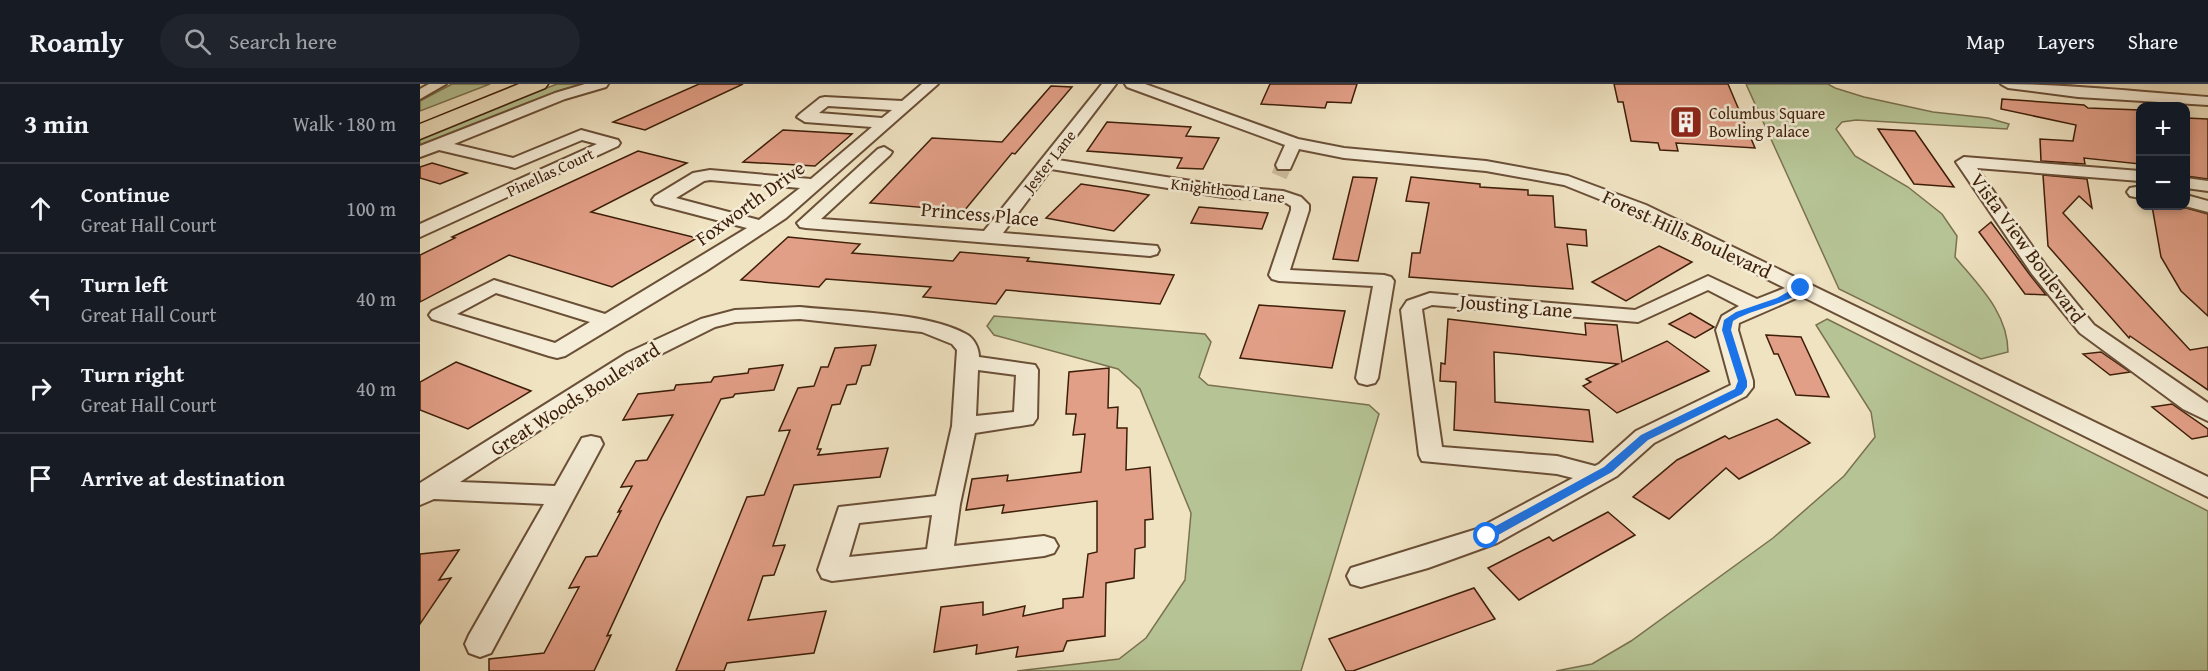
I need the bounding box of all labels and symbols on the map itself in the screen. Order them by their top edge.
place label: Columbus Square Bowling Palace [1709,101,1825,143]
building icon: Columbus Square Bowling Palace [1668,104,1704,140]
street label: Jester Lane [1016,124,1081,199]
street label: Pinellas Court [502,141,598,203]
street label: Foxworth Drive [689,153,810,252]
street label: Vista View Boulevard [1964,167,2093,329]
street label: Knighthood Lane [1170,171,1286,209]
street label: Forest Hills Boulevard [1598,182,1777,286]
street label: Princess Place [920,194,1040,233]
route end [1787,274,1813,300]
street label: Jousting Lane [1455,286,1574,325]
street label: Great Woods Boulevard [484,335,665,462]
route start [1473,522,1499,548]

